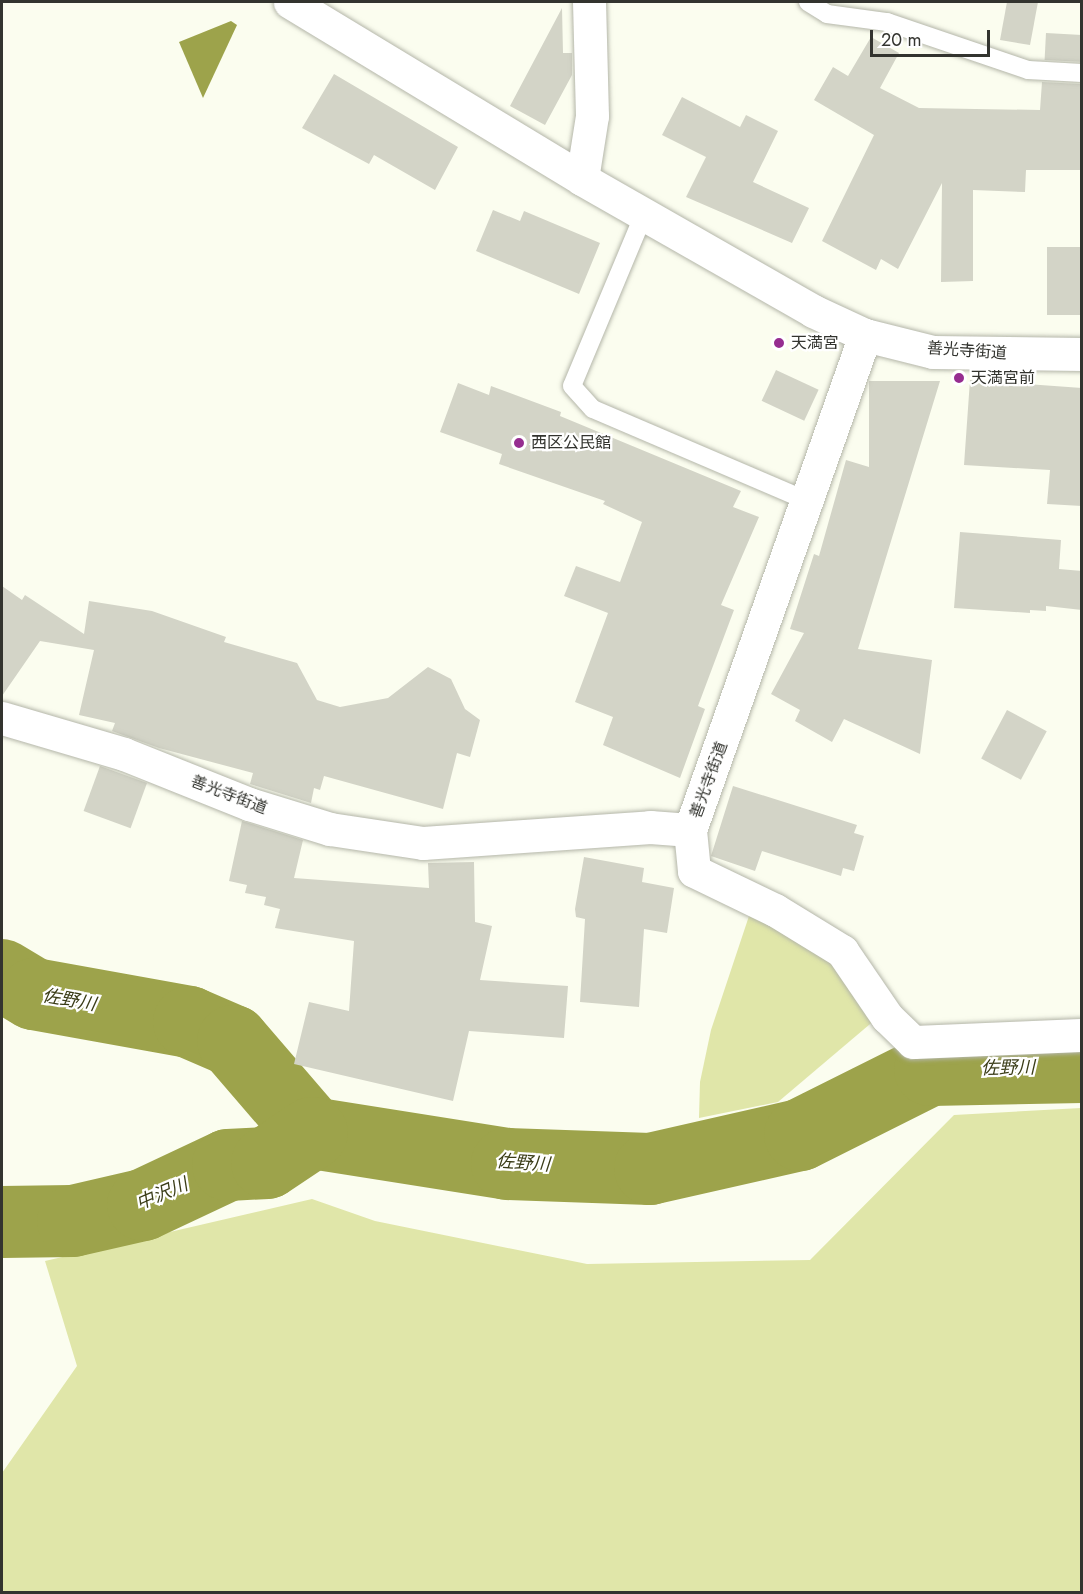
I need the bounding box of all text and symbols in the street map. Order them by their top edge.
scale bar [873,18,993,56]
text: 20 m [881,27,921,53]
place label: 天満宮 [791,333,839,353]
marker: 天満宮 [772,336,786,350]
street label: 善光寺街道 [926,339,1008,363]
place label: 天満宮前 [971,368,1035,388]
marker: 天満宮前 [952,371,966,385]
place label: 西区公民館 [531,433,611,453]
marker: 西区公民館 [512,436,526,450]
street label: 善光寺街道 [686,739,732,821]
street label: 善光寺街道 [188,772,270,818]
water label: 佐野川 [41,985,97,1015]
water label: 佐野川 [981,1057,1035,1079]
water label: 佐野川 [495,1150,551,1176]
water label: 中沢川 [133,1174,191,1214]

